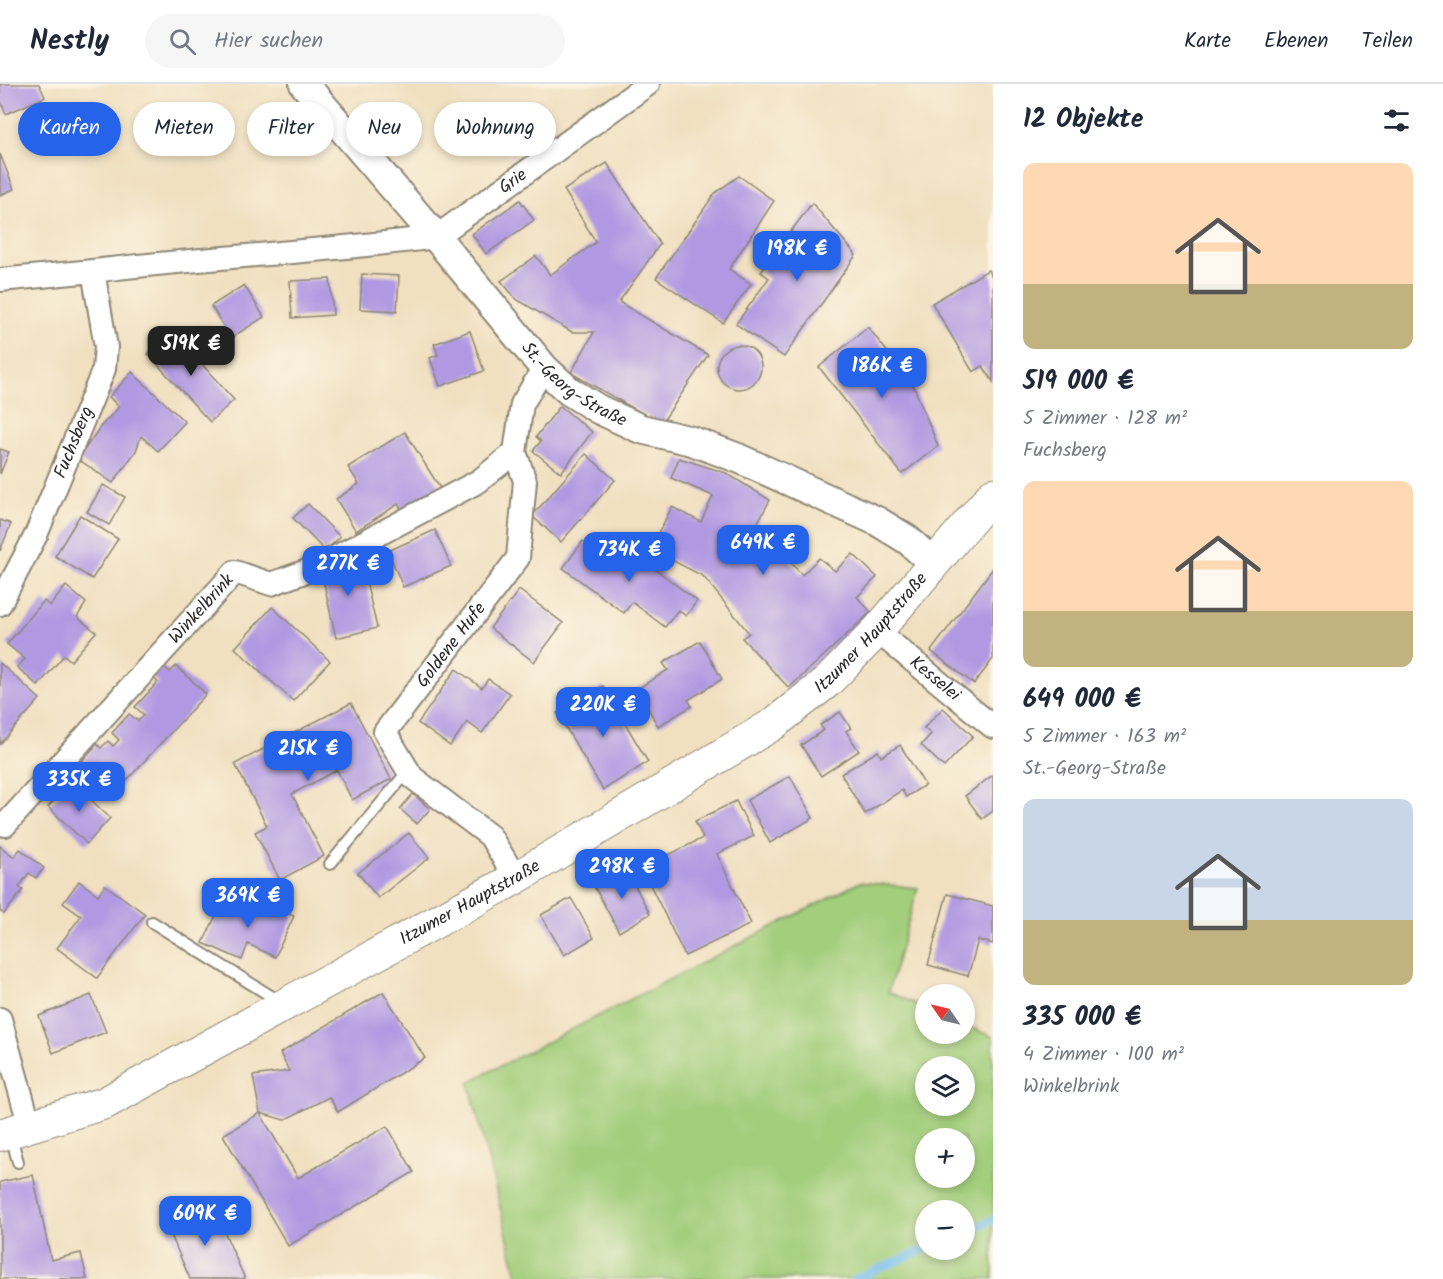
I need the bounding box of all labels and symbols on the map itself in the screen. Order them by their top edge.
street label: Grie [493,161,533,202]
pin: 198K € [748,231,846,282]
pin: 519K € [142,326,240,377]
street label: St.-Georg-Straße [514,335,632,435]
pin: 186K € [833,348,931,399]
street label: Fuchsberg [46,402,102,483]
pin: 649K € [714,525,812,576]
pin: 734K € [580,532,678,583]
pin: 277K € [299,546,397,597]
street label: Itzumer Hauptstraße [808,566,935,701]
street label: Winkelbrink [162,567,242,651]
street label: Goldene Hufe [409,596,494,694]
street label: Kesselei [903,649,967,709]
pin: 220K € [554,687,652,738]
pin: 215K € [259,731,357,782]
pin: 335K € [30,762,128,813]
pin: 298K € [573,849,671,900]
street label: Itzumer Hauptstraße [394,852,546,954]
pin: 369K € [199,878,297,929]
north arrow [915,984,975,1044]
pin: 609K € [156,1196,254,1247]

